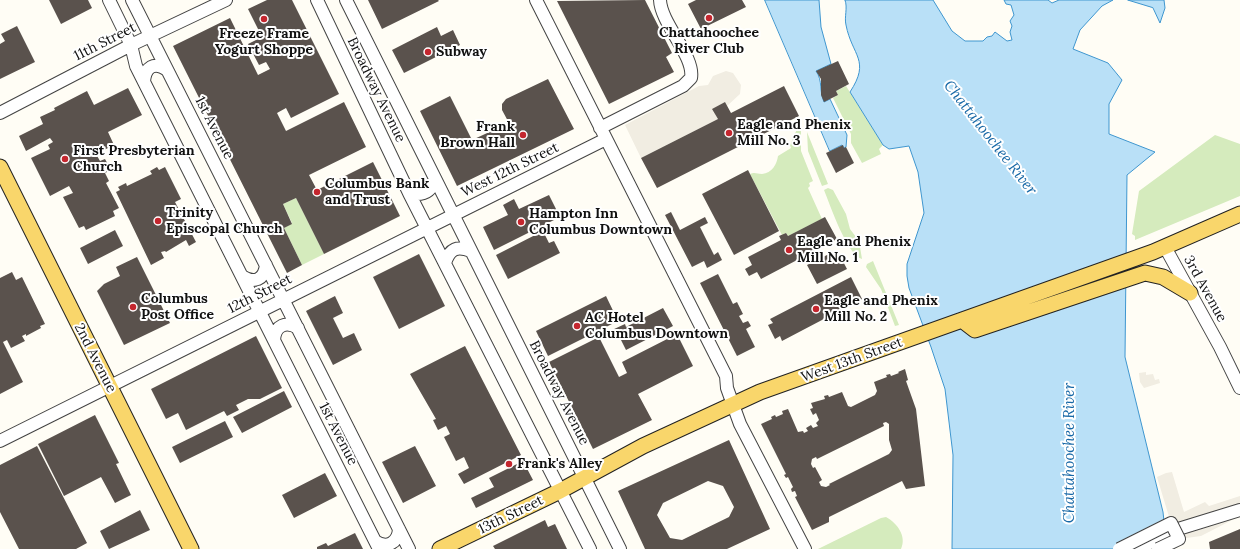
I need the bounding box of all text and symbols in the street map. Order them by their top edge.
marker: Chattahoochee River Club [704,13,714,23]
marker: Freeze Frame Yogurt Shoppe [259,14,269,24]
street label: 11th Street [71,19,139,65]
place label: Chattahoochee River Club [659,25,759,58]
place label: Freeze Frame Yogurt Shoppe [215,26,313,58]
street label: Broadway Avenue [343,35,409,145]
place label: Subway [436,44,487,60]
marker: Subway [423,47,433,57]
water label: Chattahoochee River [940,77,1040,199]
street label: 1st Avenue [191,94,237,162]
place label: Eagle and Phenix Mill No. 3 [737,117,851,150]
place label: Frank Brown Hall [440,119,515,152]
marker: Eagle and Phenix Mill No. 3 [724,128,734,138]
marker: Frank Brown Hall [518,130,528,140]
street label: West 12th Street [459,139,561,201]
place label: First Presbyterian Church [73,143,195,176]
marker: First Presbyterian Church [60,154,70,164]
place label: Columbus Bank and Trust [325,176,429,208]
marker: Columbus Bank and Trust [312,187,322,197]
place label: Trinity Episcopal Church [166,205,283,238]
place label: Hampton Inn Columbus Downtown [529,206,672,238]
marker: Trinity Episcopal Church [153,216,163,226]
marker: Hampton Inn Columbus Downtown [516,217,526,227]
place label: Eagle and Phenix Mill No. 1 [797,234,911,266]
marker: Eagle and Phenix Mill No. 1 [784,245,794,255]
street label: 3rd Avenue [1180,253,1230,325]
street label: 12th Street [225,271,295,317]
place label: Columbus Post Office [141,291,214,324]
place label: Eagle and Phenix Mill No. 2 [824,293,938,326]
marker: Columbus Post Office [128,302,138,312]
marker: Eagle and Phenix Mill No. 2 [811,304,821,314]
place label: AC Hotel Columbus Downtown [585,310,728,342]
street label: 2nd Avenue [70,321,120,395]
marker: AC Hotel Columbus Downtown [572,321,582,331]
street label: West 13th Street [799,334,905,386]
street label: Broadway Avenue [525,338,593,448]
water label: Chattahoochee River [1061,383,1079,523]
street label: 1st Avenue [315,400,361,468]
place label: Frank's Alley [517,456,602,472]
marker: Frank's Alley [504,459,514,469]
street label: 13th Street [476,492,546,538]

